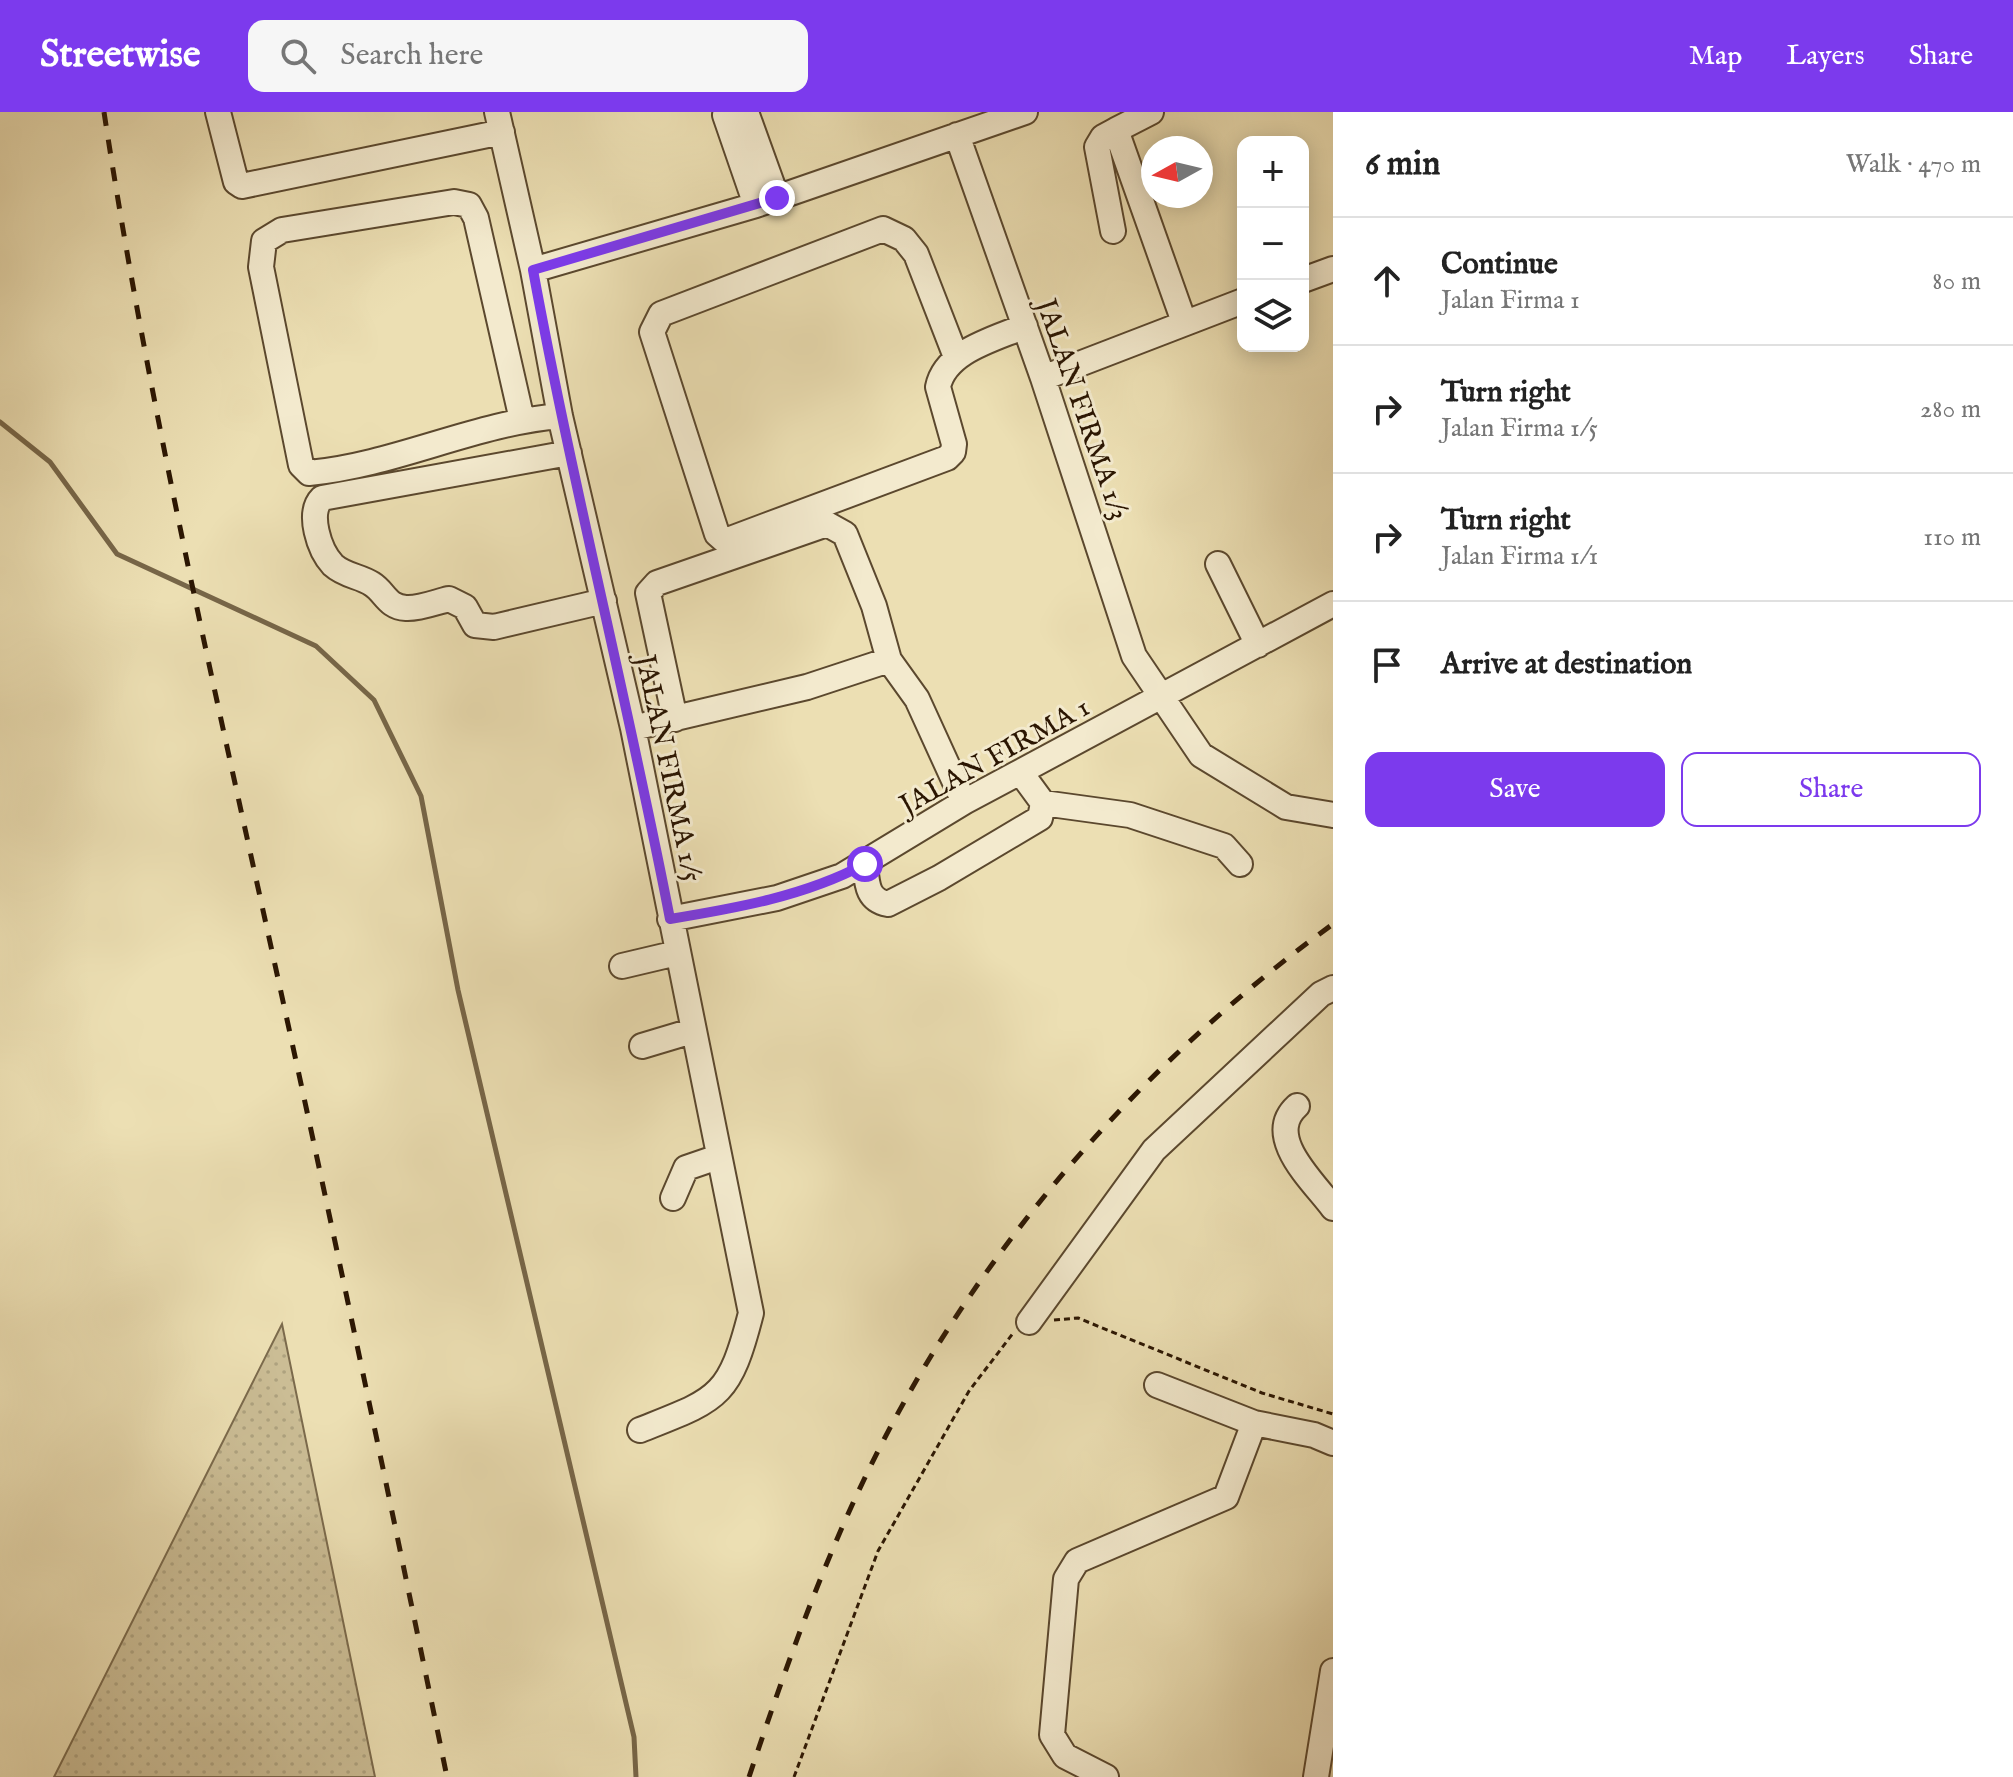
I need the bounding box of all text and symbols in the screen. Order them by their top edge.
search box [248,20,808,92]
text: Streetwise [40,32,200,80]
icon: search [276,34,320,78]
text: Search here [340,37,483,75]
text: Map [1689,39,1742,74]
text: Layers [1786,39,1865,74]
text: Share [1909,39,1973,74]
north arrow [1141,136,1213,208]
map controls [1237,136,1309,352]
button: + [1237,136,1309,208]
text: 6 min [1365,143,1440,186]
text: Walk · 470 m [1846,148,1981,181]
route end [759,180,795,216]
button: − [1237,208,1309,280]
text: Continue [1441,246,1558,284]
icon: ahead [1365,259,1409,303]
text: 80 m [1932,265,1981,298]
button: layers [1237,280,1309,352]
text: Jalan Firma 1 [1441,284,1580,317]
street label: JALAN FIRMA 1/3 [1026,292,1136,525]
text: Turn right [1441,374,1571,412]
icon: right [1365,387,1409,431]
text: 280 m [1920,393,1981,426]
text: Jalan Firma 1/5 [1441,412,1598,445]
text: Turn right [1441,502,1571,540]
icon: right [1365,515,1409,559]
text: 110 m [1923,521,1981,554]
text: Jalan Firma 1/1 [1441,540,1598,573]
icon: arrive [1365,643,1409,687]
text: Arrive at destination [1441,646,1692,684]
street label: JALAN FIRMA 1/5 [626,649,709,885]
street label: JALAN FIRMA 1 [892,691,1096,825]
button: Save [1365,752,1665,827]
button: Share [1681,752,1981,827]
route start [847,846,883,882]

